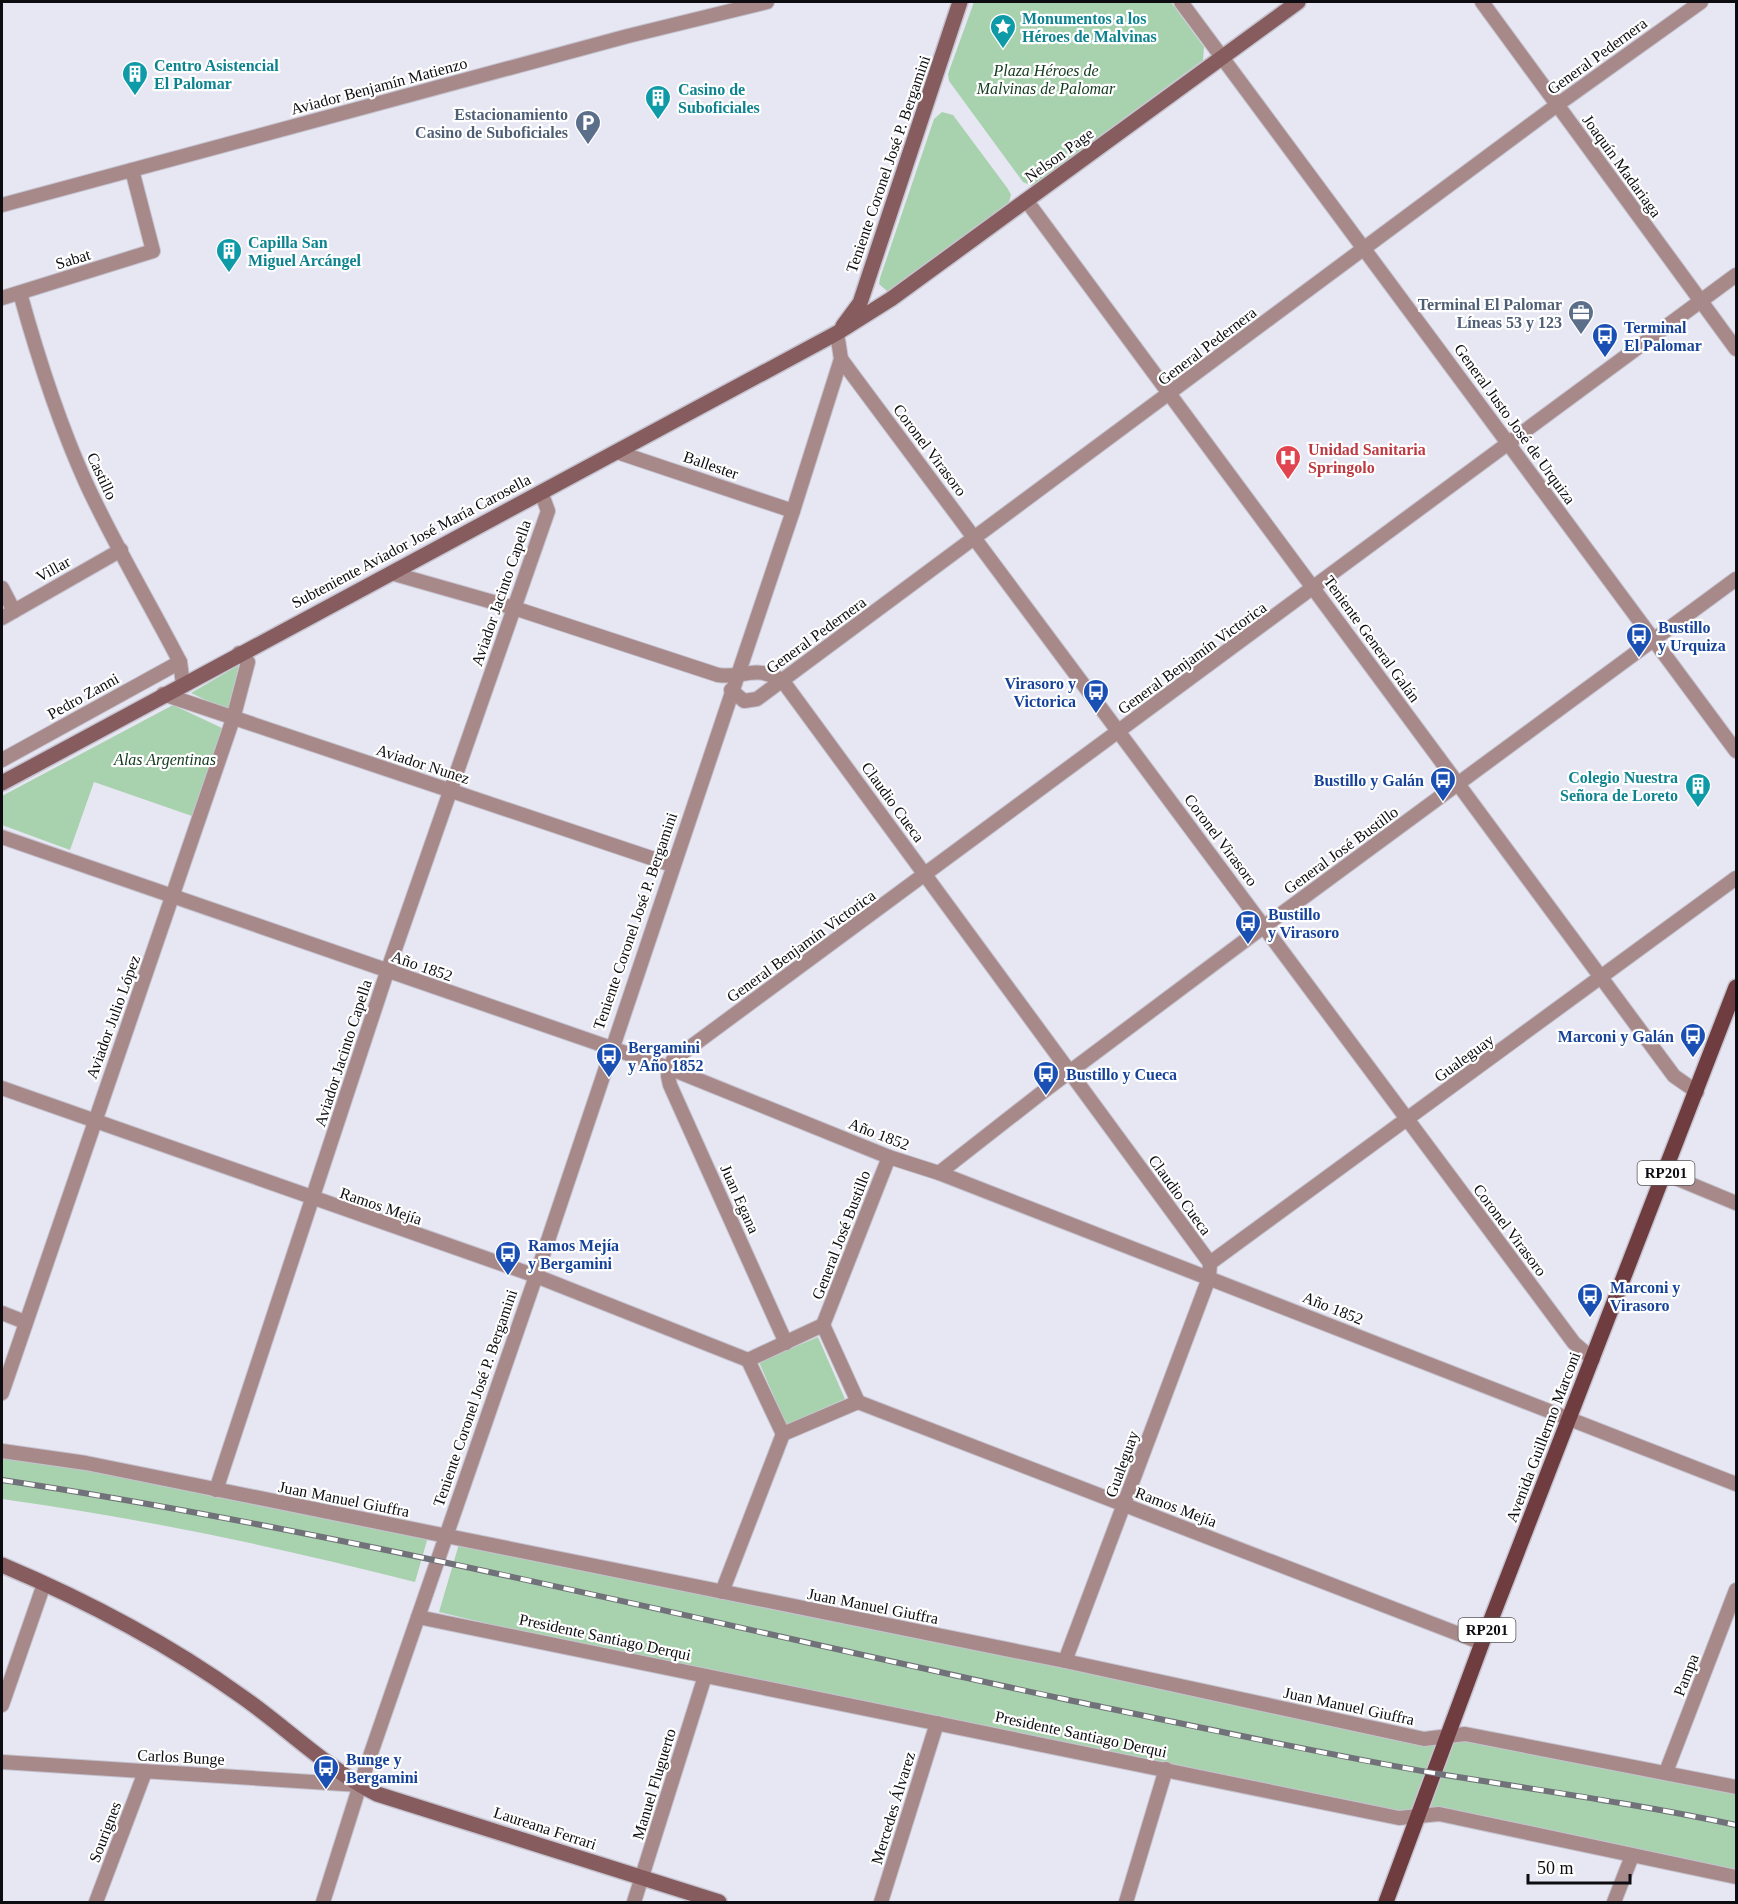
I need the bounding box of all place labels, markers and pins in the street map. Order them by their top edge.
place label: Monumentos a los Héroes de Malvinas [1022,10,1157,45]
place icon: Monumentos a los Héroes de Malvinas [988,12,1018,50]
place label: Centro Asistencial El Palomar [154,57,279,92]
building icon: Centro Asistencial El Palomar [120,59,150,97]
place label: Casino de Suboficiales [678,81,760,116]
building icon: Casino de Suboficiales [643,83,673,121]
place label: Estacionamiento Casino de Suboficiales [415,106,568,141]
parking icon: Estacionamiento Casino de Suboficiales [573,108,603,146]
place label: Capilla San Miguel Arcángel [248,234,362,270]
building icon: Capilla San Miguel Arcángel [214,236,244,274]
place label: Terminal El Palomar Líneas 53 y 123 [1418,296,1562,332]
office icon: Terminal El Palomar Líneas 53 y 123 [1566,298,1596,336]
place label: Terminal El Palomar [1624,319,1702,354]
bus stop icon: Terminal El Palomar [1590,321,1620,359]
place label: Unidad Sanitaria Springolo [1308,441,1426,477]
hospital icon: Unidad Sanitaria Springolo [1273,443,1303,481]
place label: Bustillo y Urquiza [1658,619,1726,655]
bus stop icon: Bustillo y Urquiza [1624,621,1654,659]
place label: Virasoro y Victorica [1004,675,1076,710]
bus stop icon: Virasoro y Victorica [1081,677,1111,715]
bus stop icon: Bustillo y Galán [1428,765,1458,803]
place label: Colegio Nuestra Señora de Loreto [1560,769,1678,804]
building icon: Colegio Nuestra Señora de Loreto [1683,771,1713,809]
place label: Bustillo y Galán [1314,772,1424,790]
place label: Bustillo y Virasoro [1268,906,1339,942]
bus stop icon: Bustillo y Virasoro [1233,908,1263,946]
bus stop icon: Marconi y Galán [1678,1021,1708,1059]
place label: Marconi y Galán [1558,1028,1674,1046]
place label: Bergamini y Año 1852 [628,1039,704,1075]
bus stop icon: Bergamini y Año 1852 [594,1041,624,1079]
bus stop icon: Bustillo y Cueca [1031,1059,1061,1097]
place label: Bustillo y Cueca [1066,1066,1177,1084]
place label: Ramos Mejía y Bergamini [528,1237,619,1273]
bus stop icon: Ramos Mejía y Bergamini [493,1239,523,1277]
place label: Marconi y Virasoro [1610,1279,1680,1314]
bus stop icon: Marconi y Virasoro [1575,1281,1605,1319]
place label: Bunge y Bergamini [346,1751,419,1787]
bus stop icon: Bunge y Bergamini [311,1753,341,1791]

